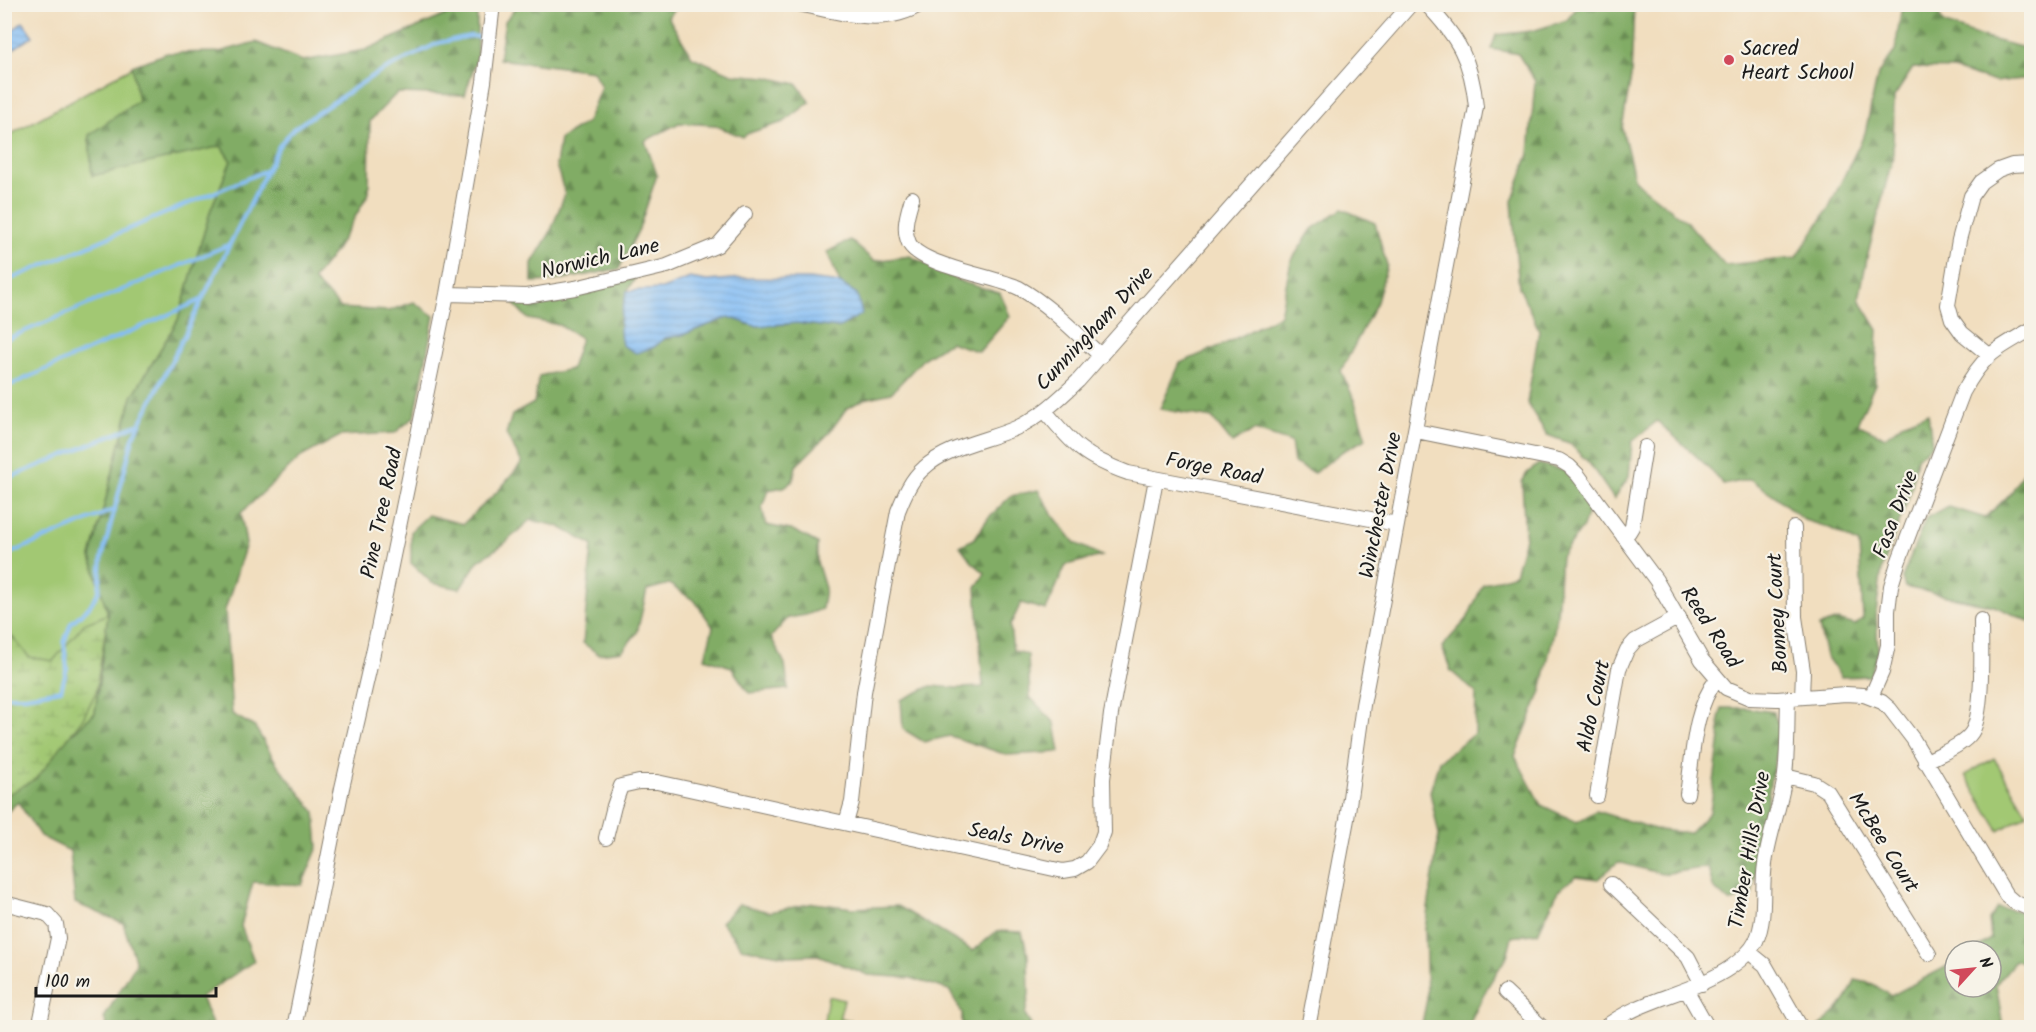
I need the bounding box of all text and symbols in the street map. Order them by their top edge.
place label: Sacred Heart School [1741,33,1854,90]
marker: Sacred Heart School [1722,53,1736,67]
street label: Norwich Lane [538,230,663,289]
street label: Cunningham Drive [1028,258,1163,399]
street label: Winchester Drive [1351,429,1412,581]
street label: Pine Tree Road [352,444,413,582]
street label: Forge Road [1163,444,1265,495]
street label: Fasa Drive [1865,465,1928,563]
street label: Bonney Court [1759,551,1798,674]
street label: Reed Road [1671,580,1749,676]
street label: Aldo Court [1569,656,1621,756]
street label: Timber Hills Drive [1720,768,1781,932]
street label: McBee Court [1839,786,1927,901]
street label: Seals Drive [965,814,1067,865]
north arrow [1943,939,2003,999]
text: N [1972,953,1998,973]
scale bar [36,960,216,998]
text: 100 m [45,968,90,997]

